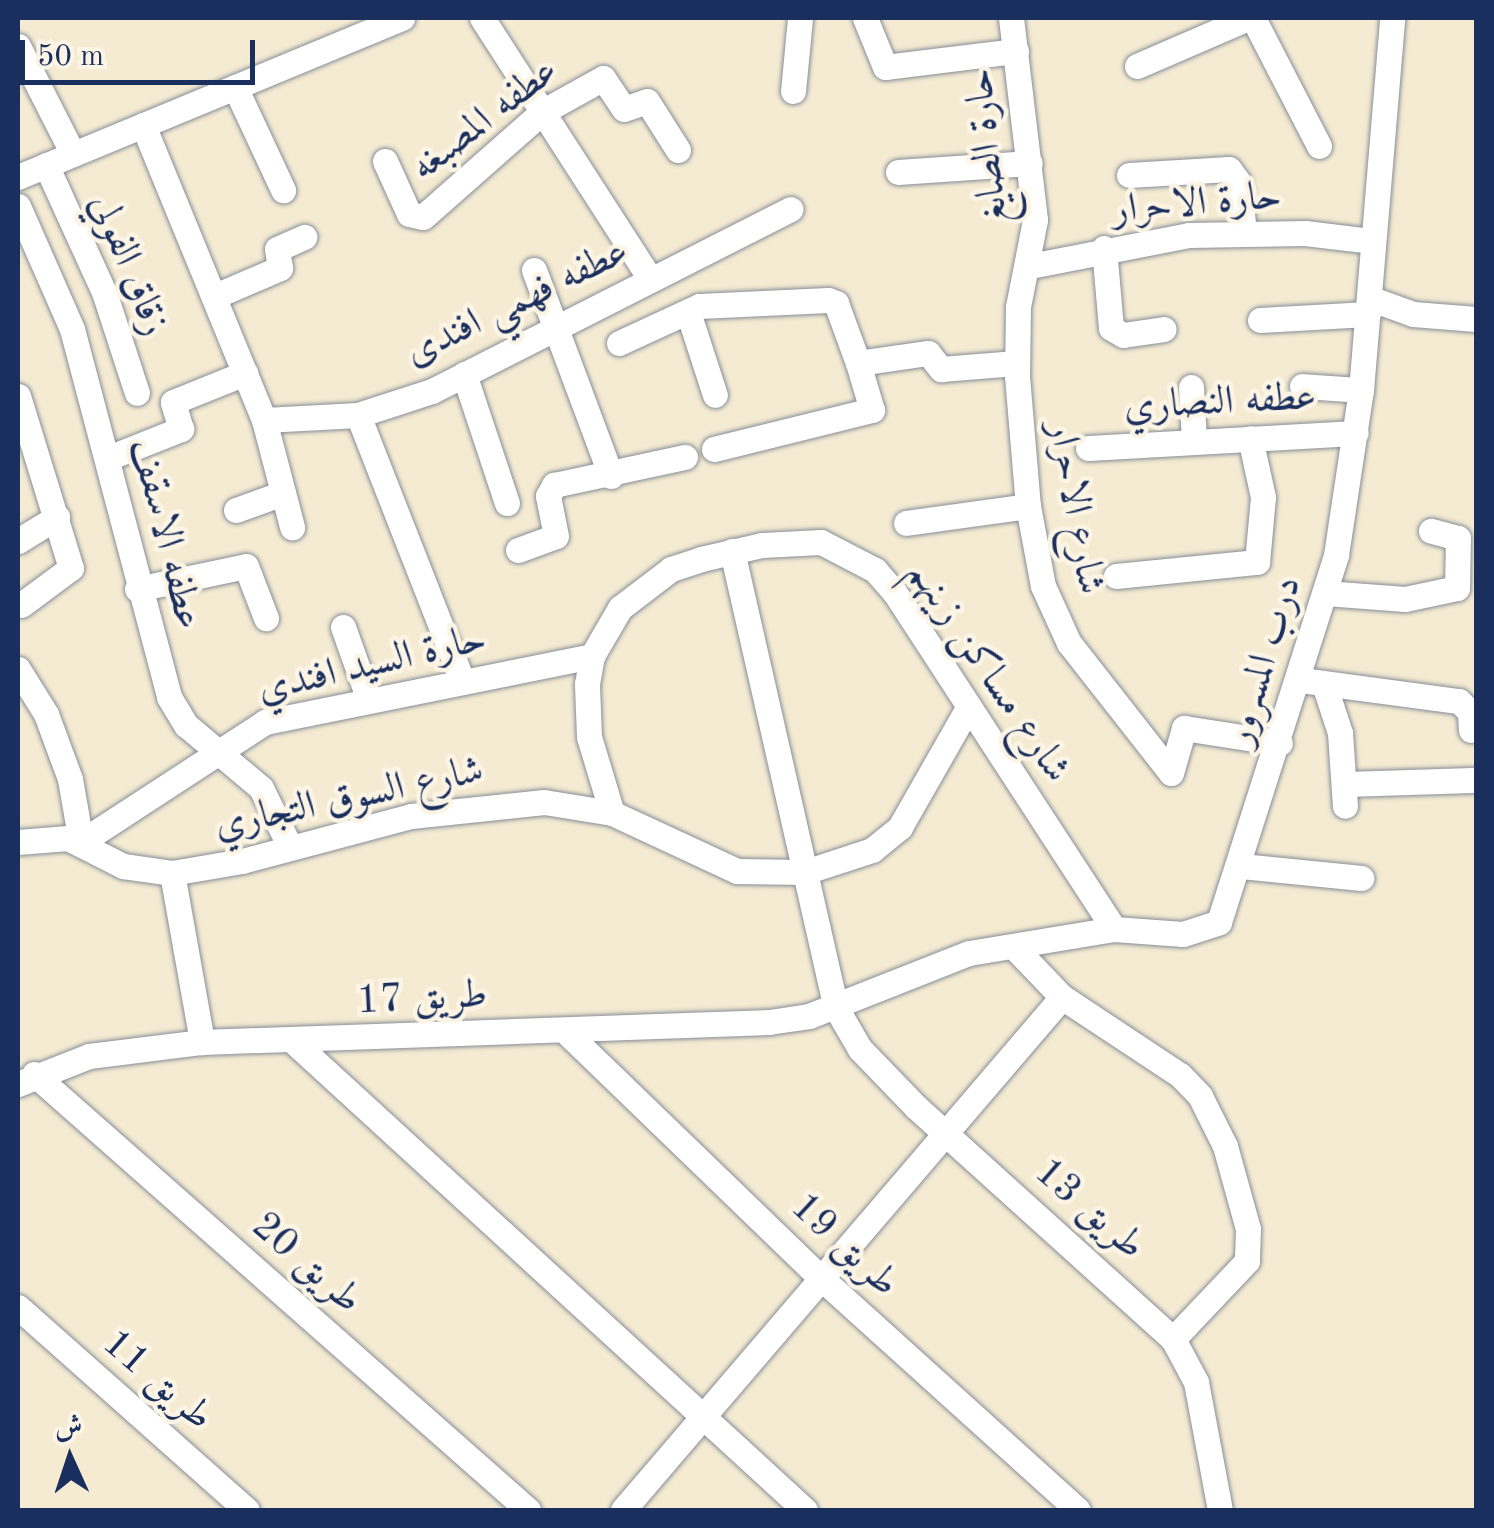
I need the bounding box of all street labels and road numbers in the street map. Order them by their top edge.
street label: عطفه المصبغه [402,48,568,192]
street label: حارة الصايغ [956,66,1020,226]
street label: حارة الاحرار [1111,173,1283,235]
street label: زقاق الفولي [78,187,178,343]
street label: عطفه فهمي افندى [397,228,637,378]
street label: عطفه النصاري [1123,374,1317,432]
street label: شارع الاحرار [1036,418,1114,598]
street label: عطفه الاسقف [118,434,212,634]
street label: شارع مساكن زينهم [896,552,1080,792]
street label: درب المسرور [1217,571,1313,751]
street label: حارة السيد افندي [253,615,491,715]
street label: شارع السوق التجاري [210,747,488,851]
street label: طريق 17 [355,972,489,1026]
street label: طريق 13 [1024,1149,1154,1271]
street label: طريق 19 [780,1184,908,1308]
street label: طريق 20 [241,1203,371,1325]
street label: طريق 11 [92,1320,222,1442]

